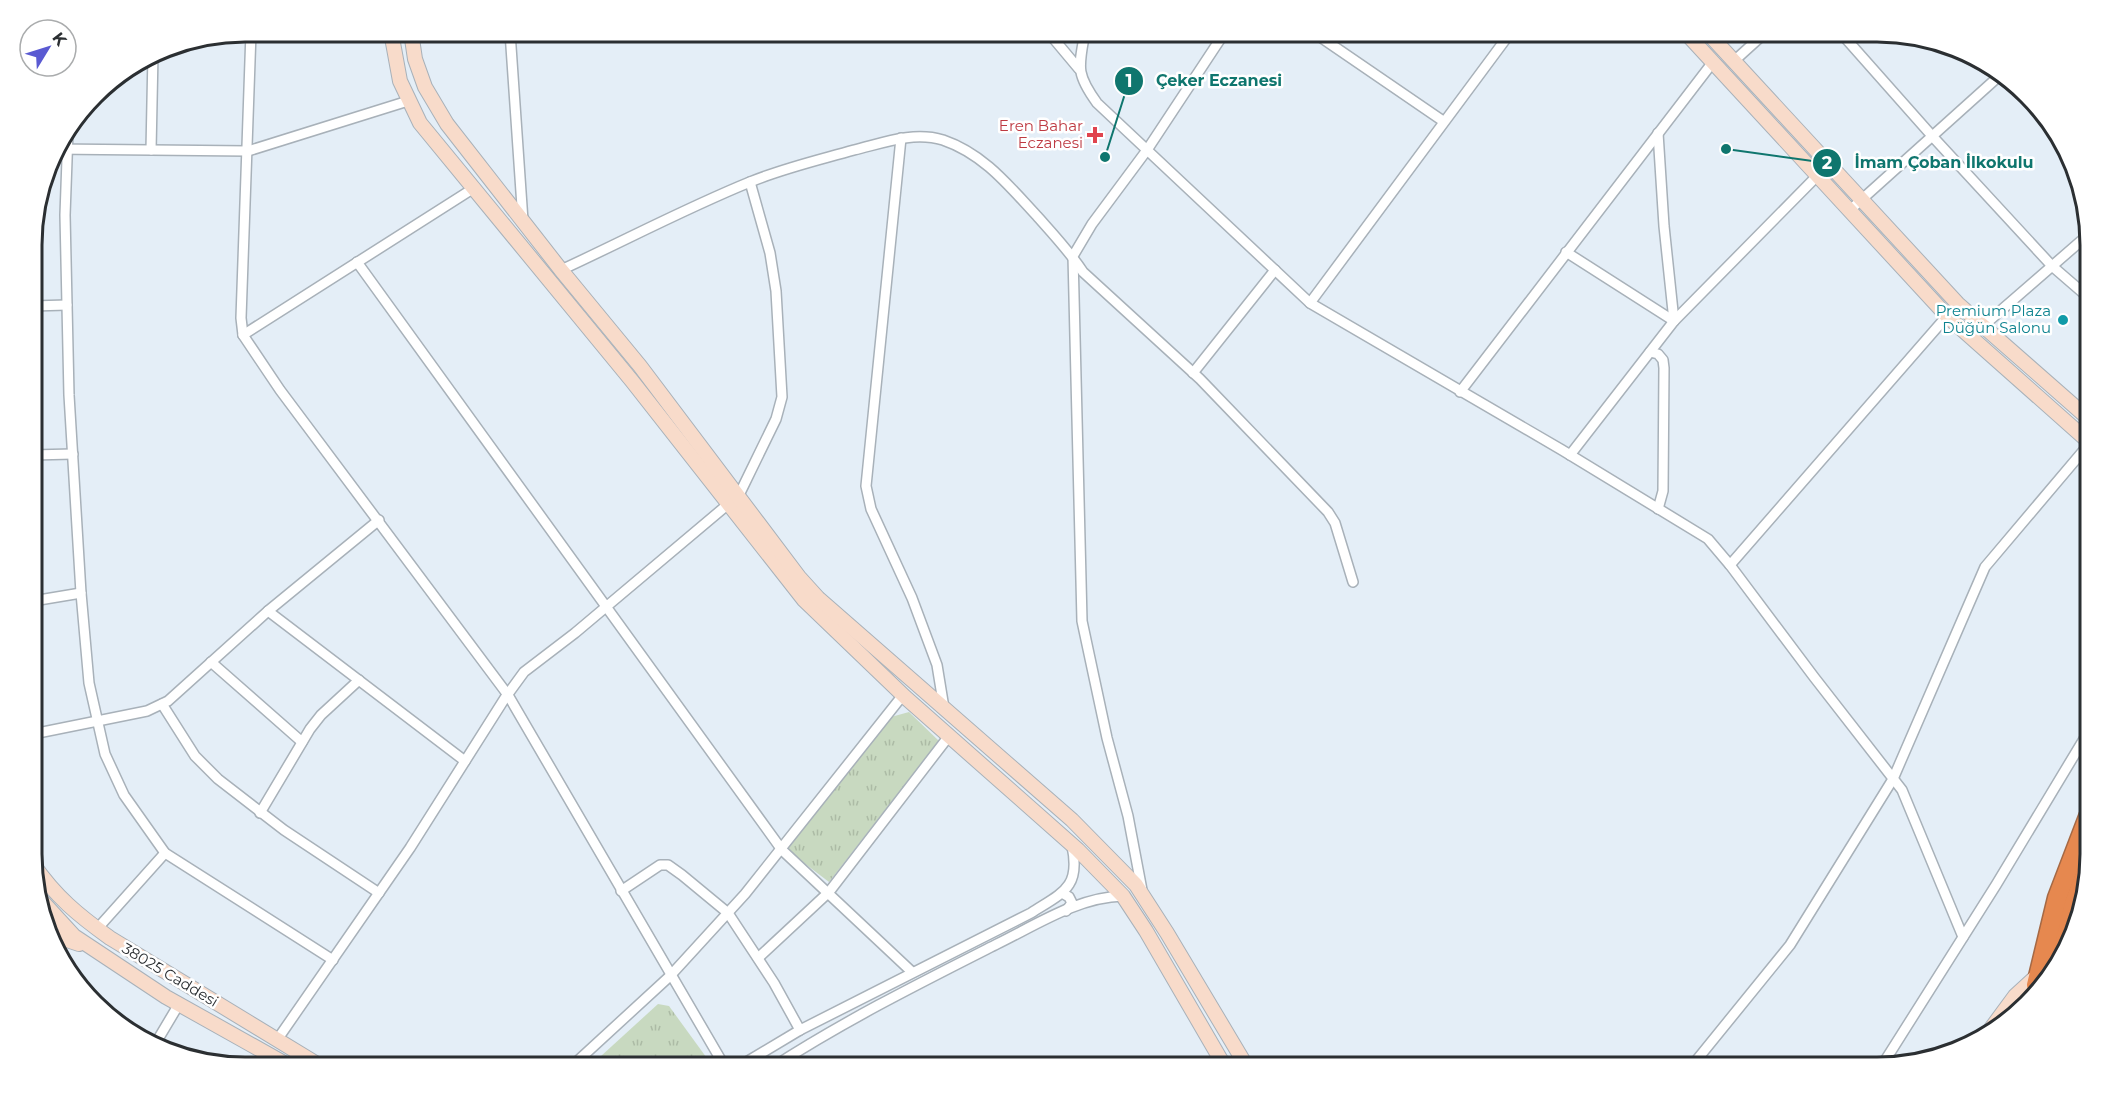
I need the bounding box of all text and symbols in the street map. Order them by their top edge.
north arrow [18,18,78,78]
text: K [48,29,71,50]
callout: Çeker Eczanesi [1114,64,1294,98]
text: 1 [1125,70,1133,92]
text: Çeker Eczanesi [1156,71,1282,90]
place label: Eren Bahar Eczanesi [999,116,1083,152]
marker: Eren Bahar Eczanesi [1088,128,1102,142]
callout: İmam Çoban İlkokulu [1812,146,2045,180]
text: 2 [1822,152,1833,174]
text: İmam Çoban İlkokulu [1854,153,2034,172]
place label: Premium Plaza Düğün Salonu [1936,301,2051,337]
marker: Premium Plaza Düğün Salonu [2056,313,2070,327]
street label: 38025 Caddesi [119,938,222,1011]

